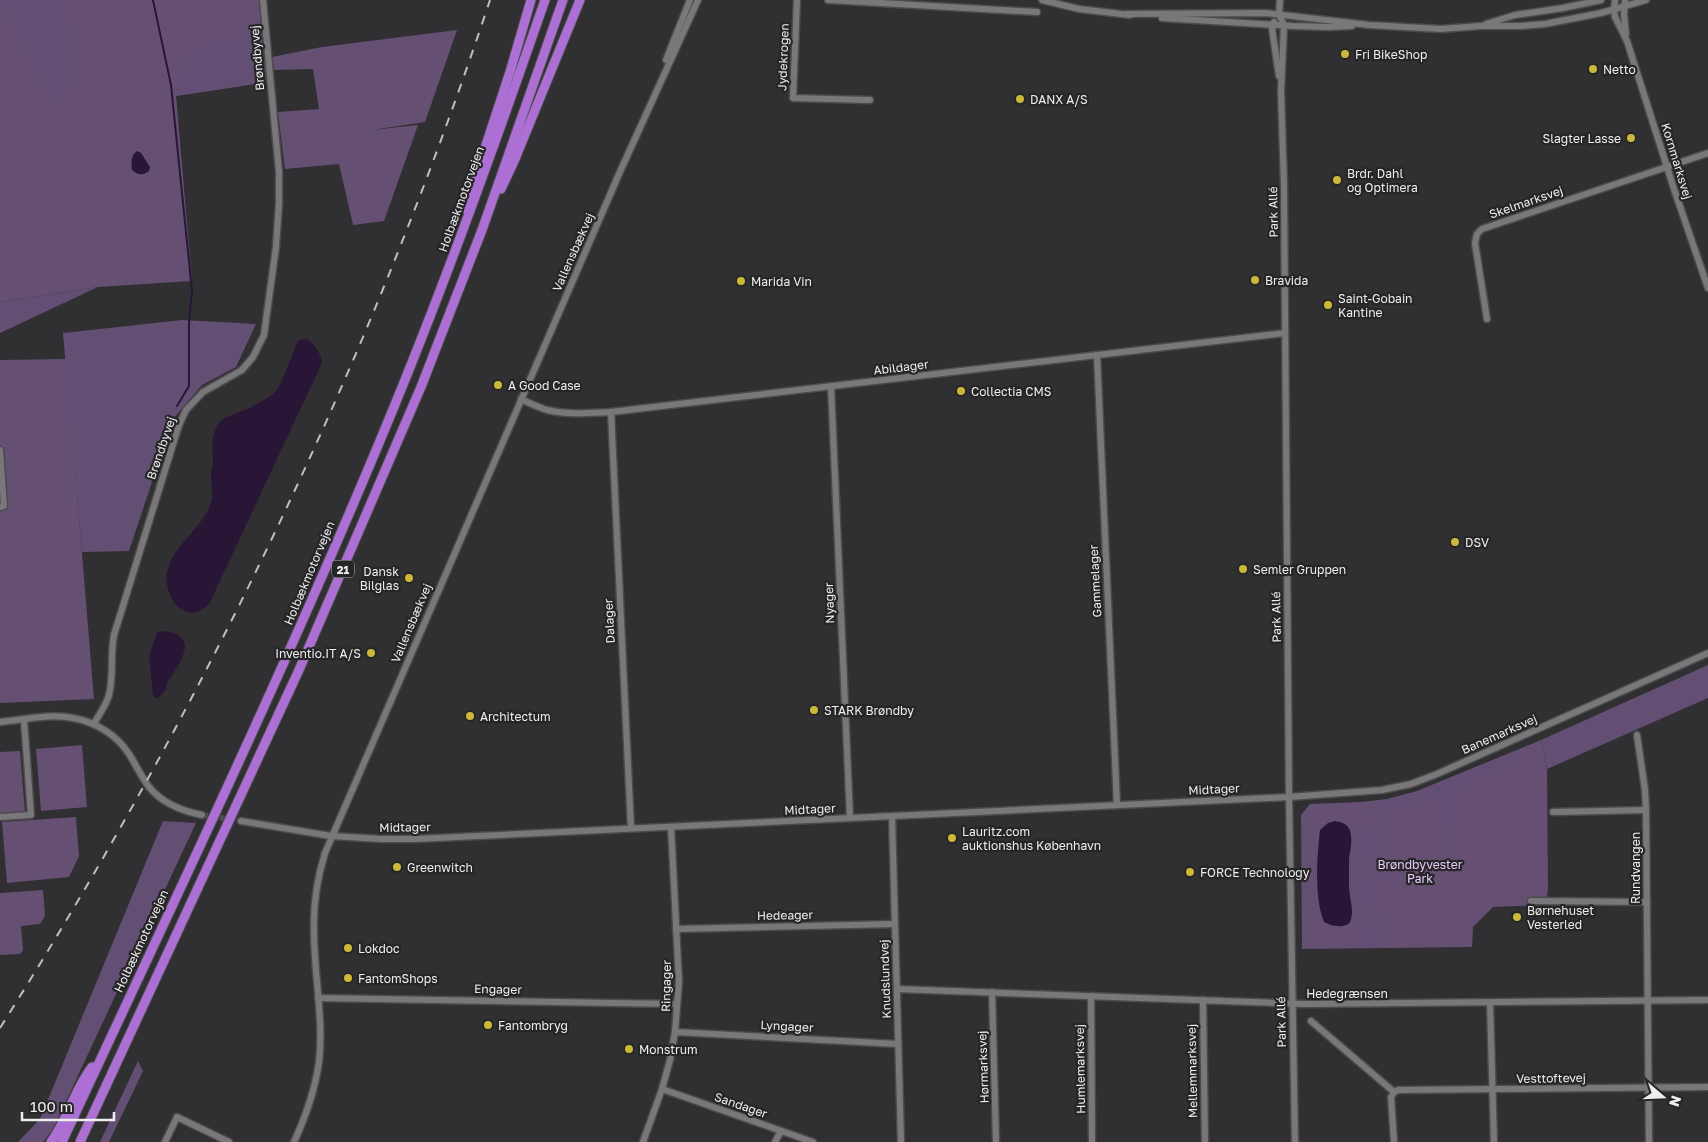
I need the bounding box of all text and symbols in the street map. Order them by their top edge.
street label: Jydekrogen [774,23,792,91]
street label: Brøndbyvej [247,25,267,91]
place label: Fri BikeShop [1355,47,1427,62]
marker: Fri BikeShop [1339,48,1351,60]
place label: Netto [1603,62,1636,77]
marker: Netto [1587,63,1599,75]
place label: DANX A/S [1030,92,1088,107]
marker: DANX A/S [1014,93,1026,105]
street label: Kornmarksvej [1658,121,1696,201]
place label: Slagter Lasse [1542,131,1621,146]
marker: Slagter Lasse [1625,132,1637,144]
street label: Holbækmotorvejen [435,144,487,254]
place label: Brdr. Dahl og Optimera [1347,166,1418,195]
marker: Brdr. Dahl og Optimera [1331,174,1343,186]
street label: Skelmarksvej [1487,182,1565,222]
street label: Park Allé [1265,186,1281,238]
street label: Vallensbækvej [549,210,597,294]
place label: Bravida [1265,273,1308,288]
place label: Marida Vin [751,274,812,289]
marker: Bravida [1249,274,1261,286]
marker: Marida Vin [735,275,747,287]
place label: Saint-Gobain Kantine [1338,291,1412,320]
marker: Saint-Gobain Kantine [1322,299,1334,311]
street label: Abildager [873,356,930,378]
place label: A Good Case [508,378,581,393]
marker: A Good Case [492,379,504,391]
place label: Collectia CMS [971,384,1052,399]
marker: Collectia CMS [955,385,967,397]
street label: Brøndbyvej [143,415,179,481]
street label: Holbækmotorvejen [280,519,338,627]
place label: DSV [1465,535,1489,550]
marker: DSV [1449,536,1461,548]
street label: Gammelager [1086,544,1104,618]
road number: 21 [332,560,354,578]
place label: Semler Gruppen [1253,562,1346,577]
marker: Semler Gruppen [1237,563,1249,575]
place label: Dansk Bilglas [360,564,399,593]
marker: Dansk Bilglas [403,572,415,584]
street label: Vallensbækvej [388,581,434,665]
street label: Nyager [821,582,837,624]
street label: Park Allé [1268,591,1284,643]
street label: Dalager [600,598,618,644]
place label: Inventio.IT A/S [275,646,361,661]
marker: Inventio.IT A/S [365,647,377,659]
place label: STARK Brøndby [824,703,914,718]
marker: STARK Brøndby [808,704,820,716]
place label: Architectum [480,709,551,724]
marker: Architectum [464,710,476,722]
street label: Banemarksvej [1459,711,1539,757]
street label: Midtager [1188,780,1240,798]
street label: Midtager [784,800,836,818]
street label: Midtager [379,819,431,835]
place label: Lauritz.com auktionshus København [962,824,1101,853]
marker: Lauritz.com auktionshus København [946,832,958,844]
street label: Rundvangen [1628,832,1643,904]
park label: Brøndbyvester Park [1377,857,1463,886]
place label: Greenwitch [407,860,473,875]
marker: Greenwitch [391,861,403,873]
place label: FORCE Technology [1200,865,1310,880]
marker: FORCE Technology [1184,866,1196,878]
street label: Holbækmotorvejen [111,887,171,995]
place label: Børnehuset Vesterled [1527,903,1594,932]
street label: Hedeager [757,907,814,923]
marker: Børnehuset Vesterled [1511,911,1523,923]
street label: Knudslundvej [876,939,894,1019]
place label: Lokdoc [358,941,400,956]
marker: Lokdoc [342,942,354,954]
street label: Ringager [658,960,674,1012]
place label: FantomShops [358,971,438,986]
marker: FantomShops [342,972,354,984]
street label: Engager [474,981,522,997]
street label: Hedegrænsen [1306,986,1388,1001]
street label: Park Allé [1273,996,1289,1048]
street label: Lyngager [760,1017,814,1035]
place label: Fantombryg [498,1018,568,1033]
marker: Fantombryg [482,1019,494,1031]
street label: Humlemarksvej [1072,1024,1088,1114]
street label: Mellemmarksvej [1184,1024,1200,1118]
street label: Hørmarksvej [974,1030,992,1104]
place label: Monstrum [639,1042,698,1057]
marker: Monstrum [623,1043,635,1055]
street label: Vesttoftevej [1516,1070,1586,1086]
north arrow [1638,1072,1688,1122]
street label: Sandager [713,1089,770,1121]
scale bar [22,1090,115,1122]
text: N [1666,1094,1686,1109]
text: 100 m [30,1097,73,1115]

